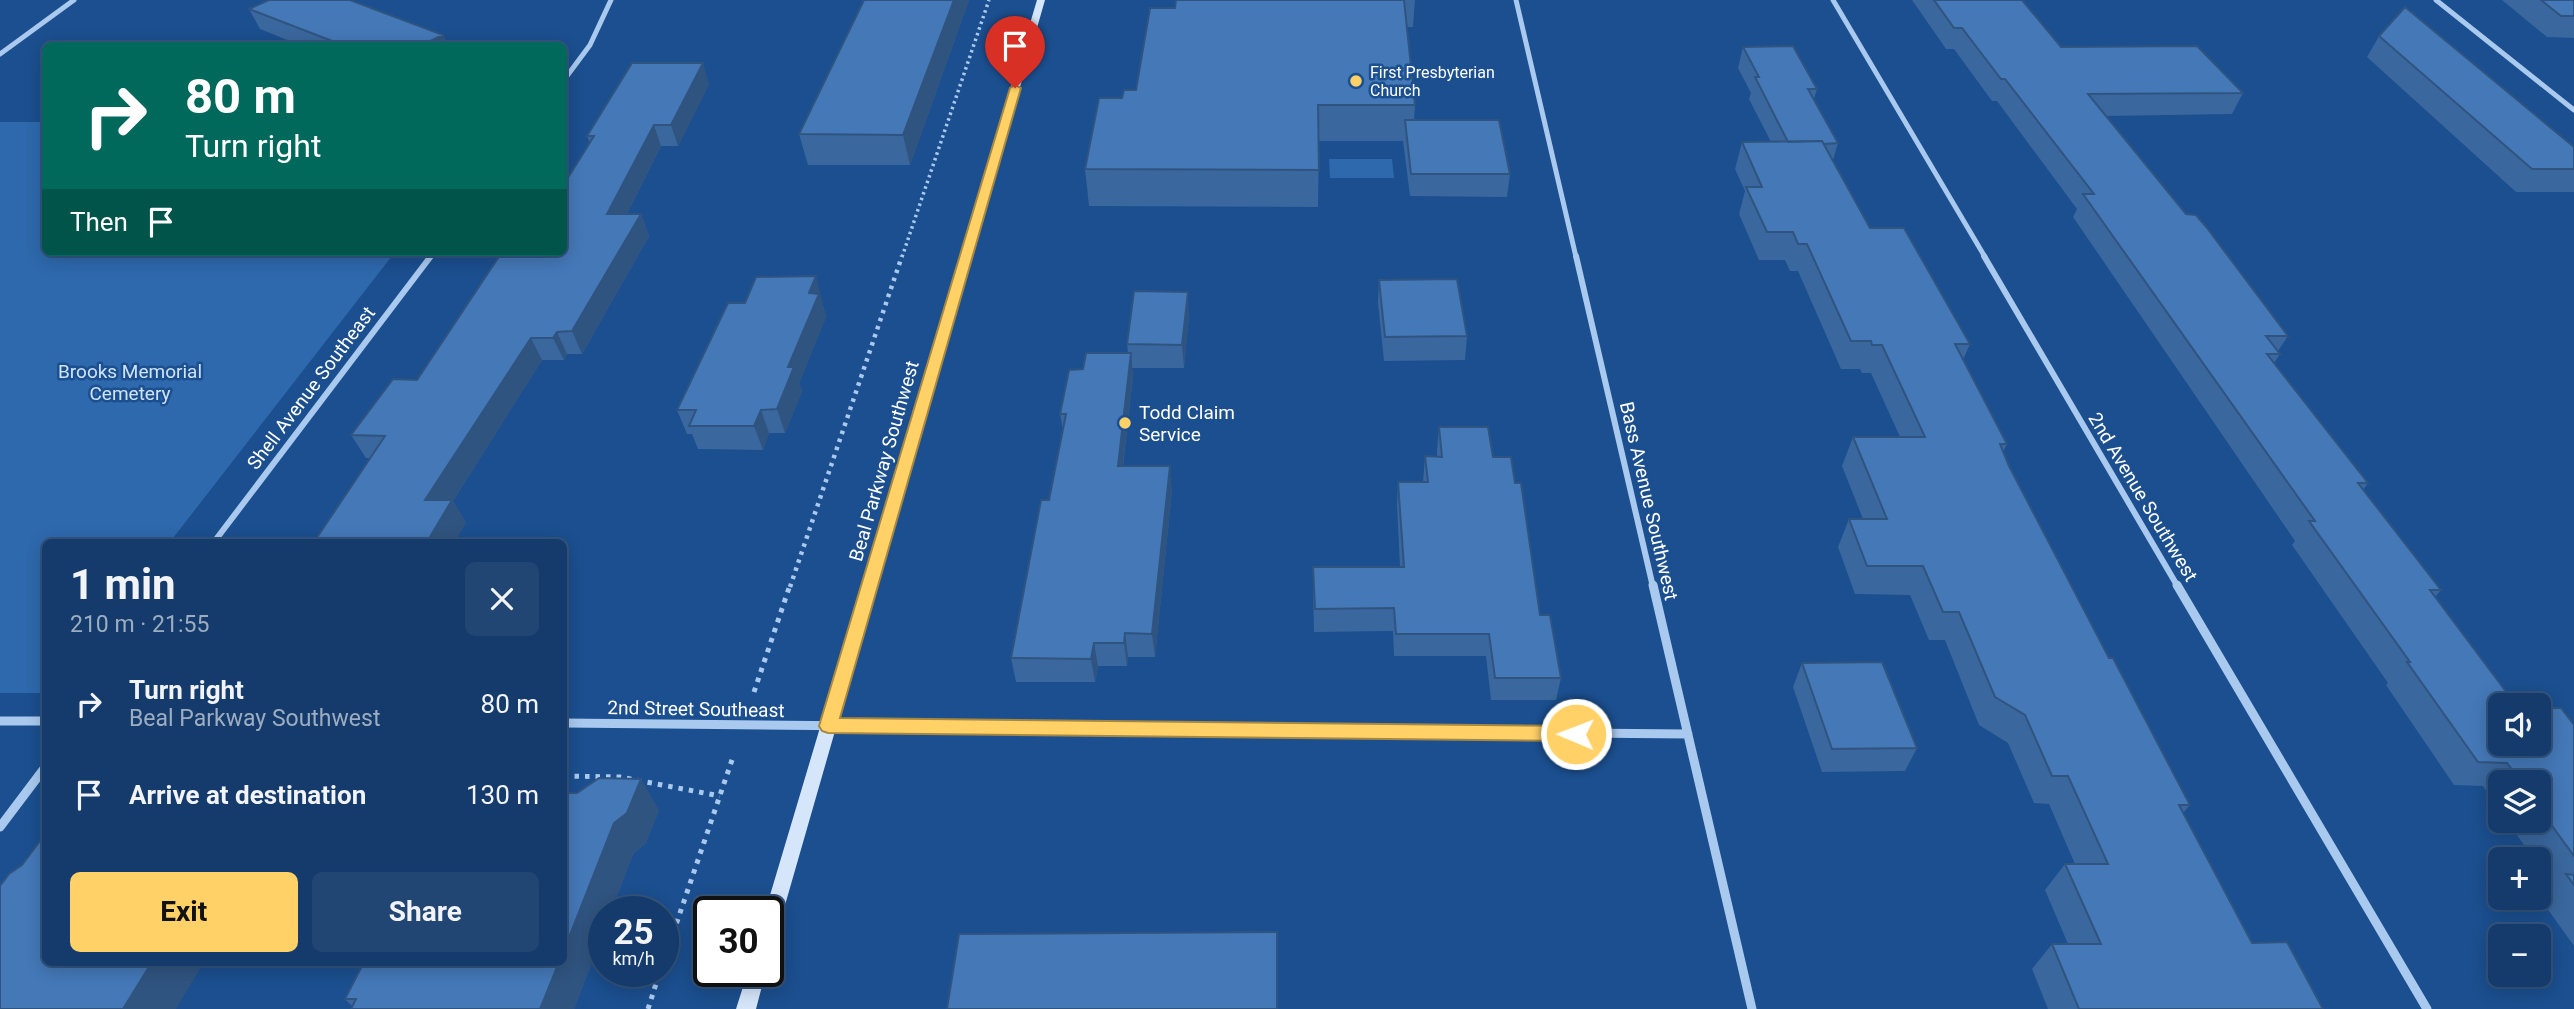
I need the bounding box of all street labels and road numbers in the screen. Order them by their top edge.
street label: Shell Avenue Southeast [242,302,380,474]
street label: Beal Parkway Southwest [844,358,924,564]
street label: Bass Avenue Southwest [1615,400,1683,602]
street label: 2nd Avenue Southwest [2083,408,2203,586]
street label: 2nd Street Southeast [607,696,785,722]

